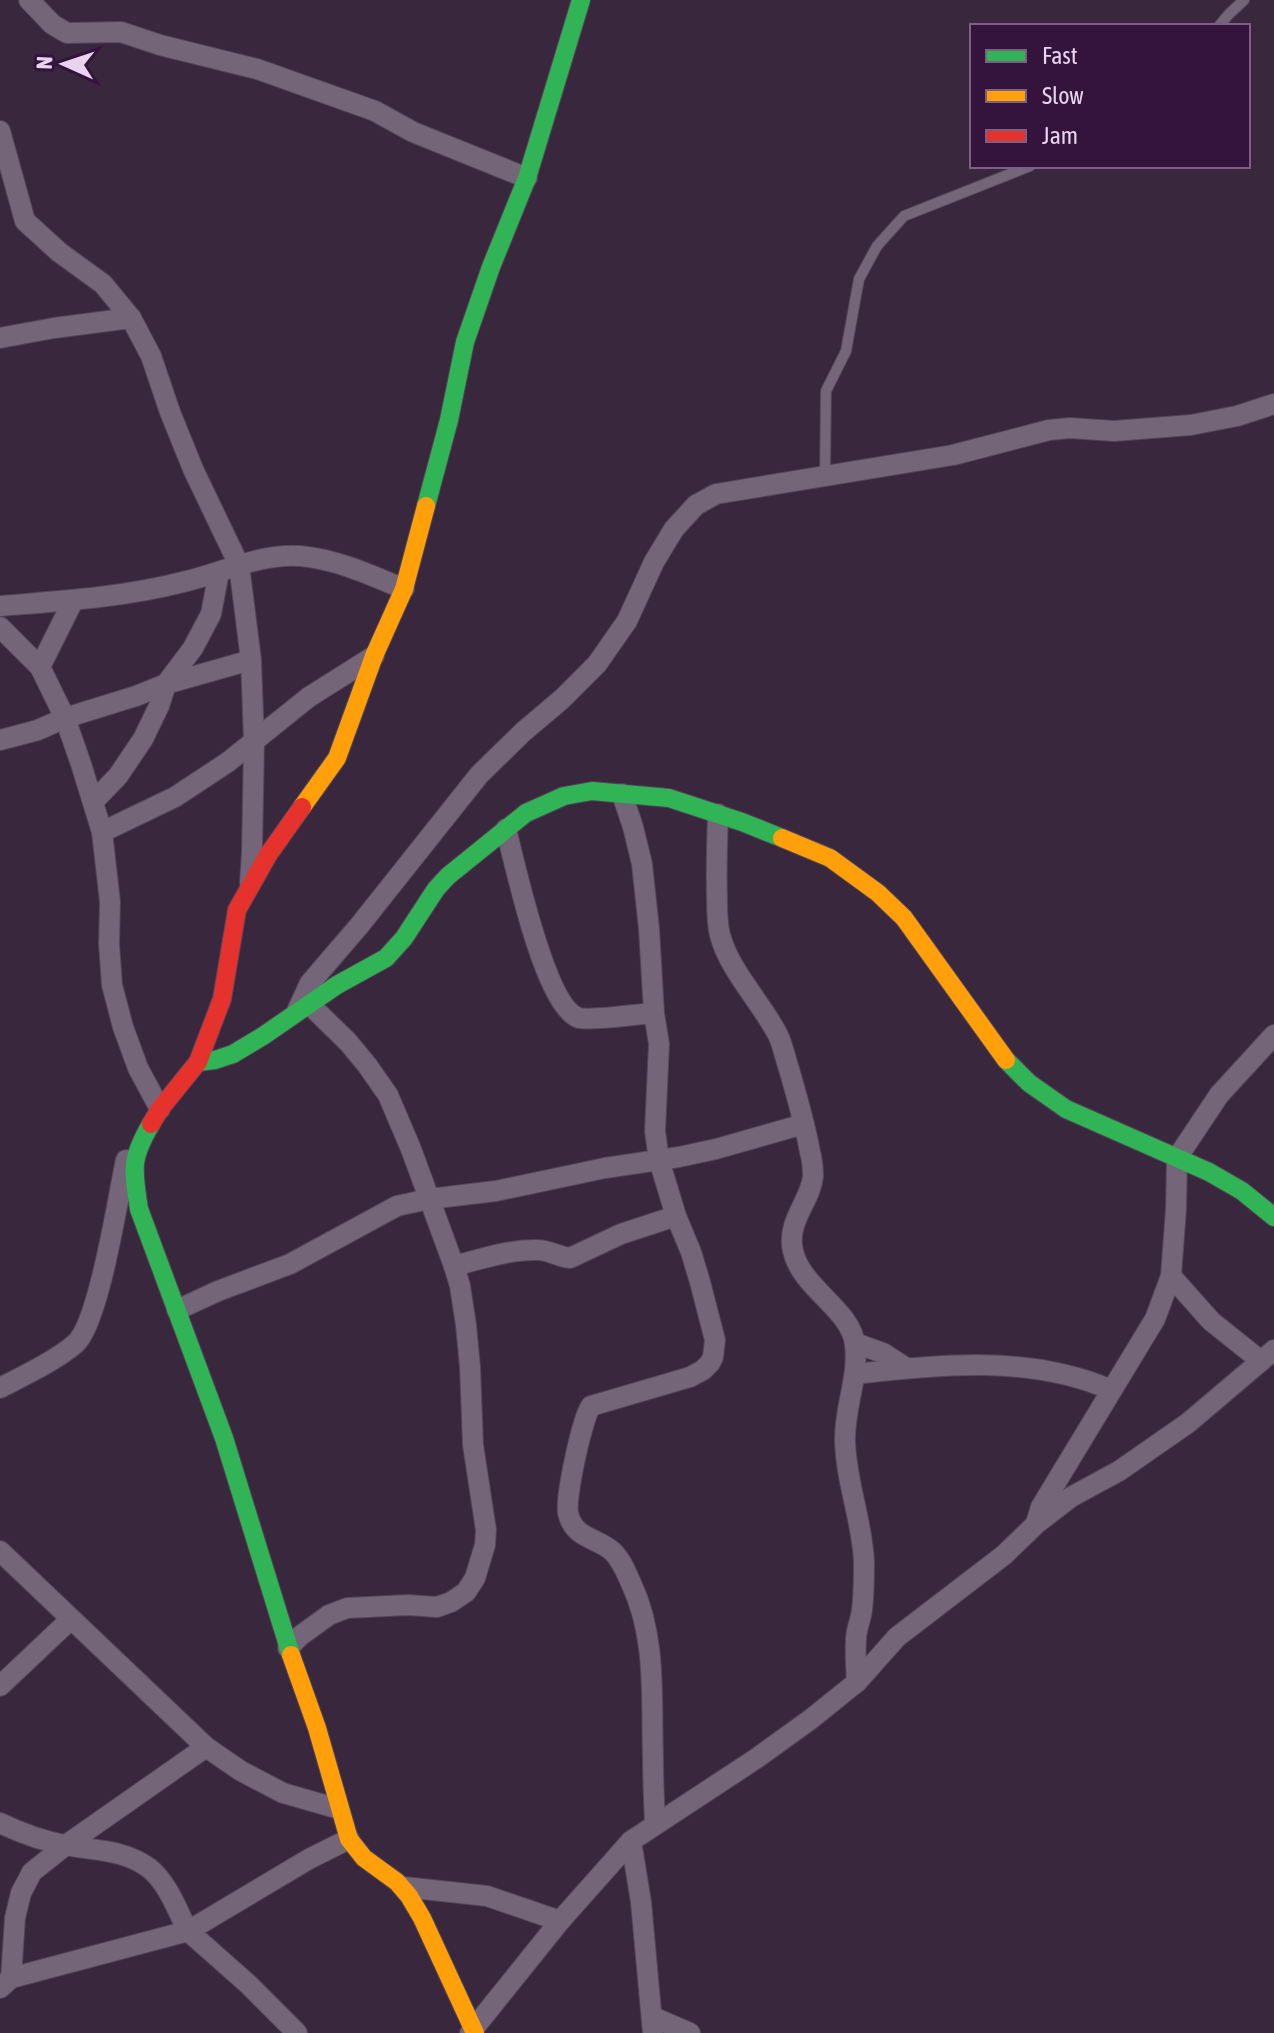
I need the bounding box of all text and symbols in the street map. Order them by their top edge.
north arrow [24,24,104,104]
legend [970,24,1250,168]
text: Fast [1042,42,1078,69]
text: N [31,56,57,70]
text: Slow [1042,82,1084,109]
text: Jam [1042,122,1078,149]

